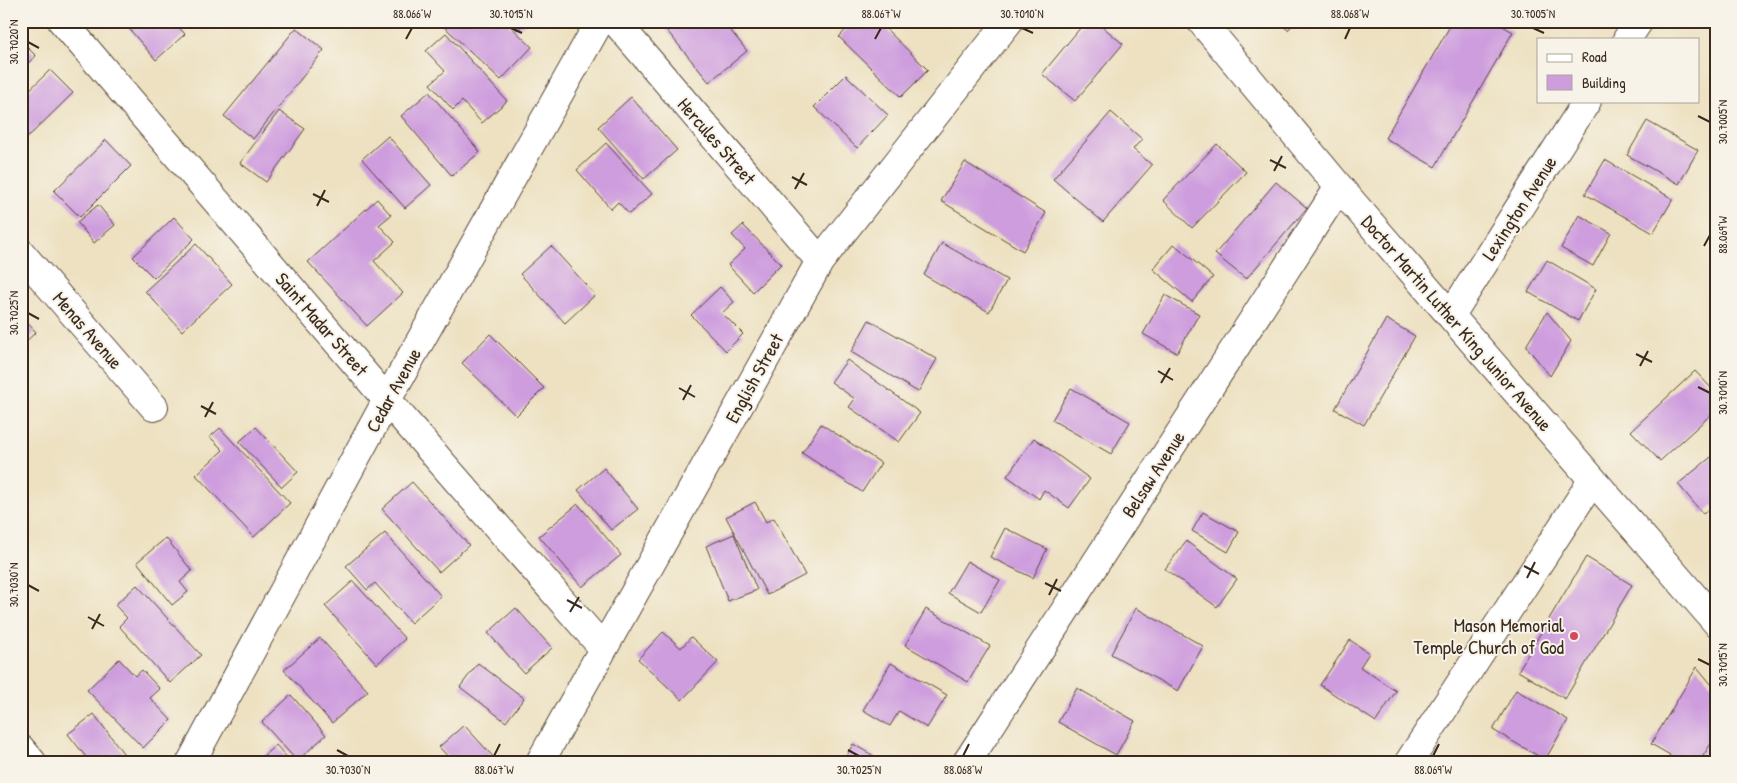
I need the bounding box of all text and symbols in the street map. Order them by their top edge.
text: 88.066°W [393,5,432,22]
text: 30.7015°N [489,5,533,22]
text: 88.067°W [861,5,901,22]
text: 30.7010°N [1000,5,1044,22]
text: 88.068°W [1331,5,1370,22]
text: 30.7005°N [1511,5,1555,22]
text: 30.7020°N [5,20,22,64]
legend [1537,38,1700,102]
text: Road [1582,46,1607,67]
text: Building [1582,72,1626,93]
street label: Hercules Street [672,92,762,190]
text: 30.7005°N [1714,100,1731,144]
street label: Lexington Avenue [1475,150,1563,265]
street label: Doctor Martin Luther King Junior Avenue [1356,209,1559,437]
text: 88.069°W [1714,216,1731,254]
street label: Saint Madar Street [270,267,375,382]
street label: Menas Avenue [47,286,129,375]
text: 30.7025°N [5,291,22,335]
street label: English Street [719,328,790,427]
street label: Cedar Avenue [359,343,427,437]
text: 30.7010°N [1714,371,1731,415]
street label: Belsaw Avenue [1115,425,1191,522]
text: 30.7030°N [5,563,22,607]
place label: Mason Memorial Temple Church of God [1413,612,1565,660]
marker: Mason Memorial Temple Church of God [1568,630,1580,642]
text: 30.7015°N [1714,643,1731,687]
text: 30.7030°N [326,761,370,778]
text: 88.067°W [474,761,514,778]
text: 30.7025°N [837,761,881,778]
text: 88.068°W [944,761,983,778]
text: 88.069°W [1414,761,1452,778]

